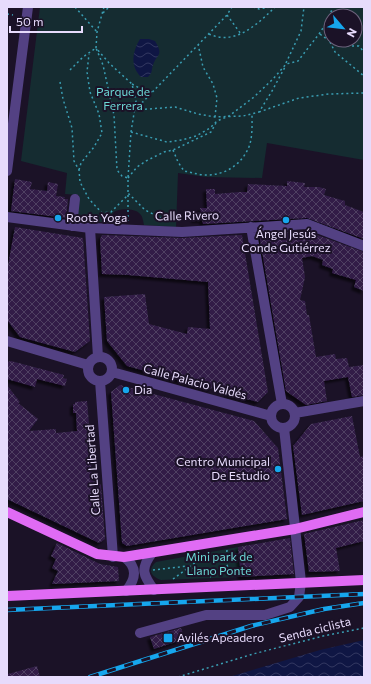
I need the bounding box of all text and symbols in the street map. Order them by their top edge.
scale bar [10,8,82,34]
north arrow [323,8,363,48]
text: 50 m [16,14,44,28]
text: N [345,26,360,40]
park label: Parque de Ferrera [96,84,150,112]
street label: Calle Rivero [155,207,219,223]
place label: Roots Yoga [66,210,127,224]
marker: Roots Yoga [53,213,63,223]
marker: Ángel Jesús Conde Gutiérrez [281,215,291,225]
place label: Ángel Jesús Conde Gutiérrez [241,226,331,254]
street label: Calle Palacio Valdés [142,360,249,402]
place label: Dia [134,382,152,396]
marker: Dia [121,385,131,395]
street label: Calle La Libertad [82,424,102,516]
place label: Centro Municipal De Estudio [176,454,270,482]
marker: Centro Municipal De Estudio [273,464,283,474]
park label: Mini park de Llano Ponte [185,549,253,577]
street label: Senda ciclista [277,613,352,645]
place label: Avilés Apeadero [177,630,264,644]
marker: Avilés Apeadero [162,632,174,644]

